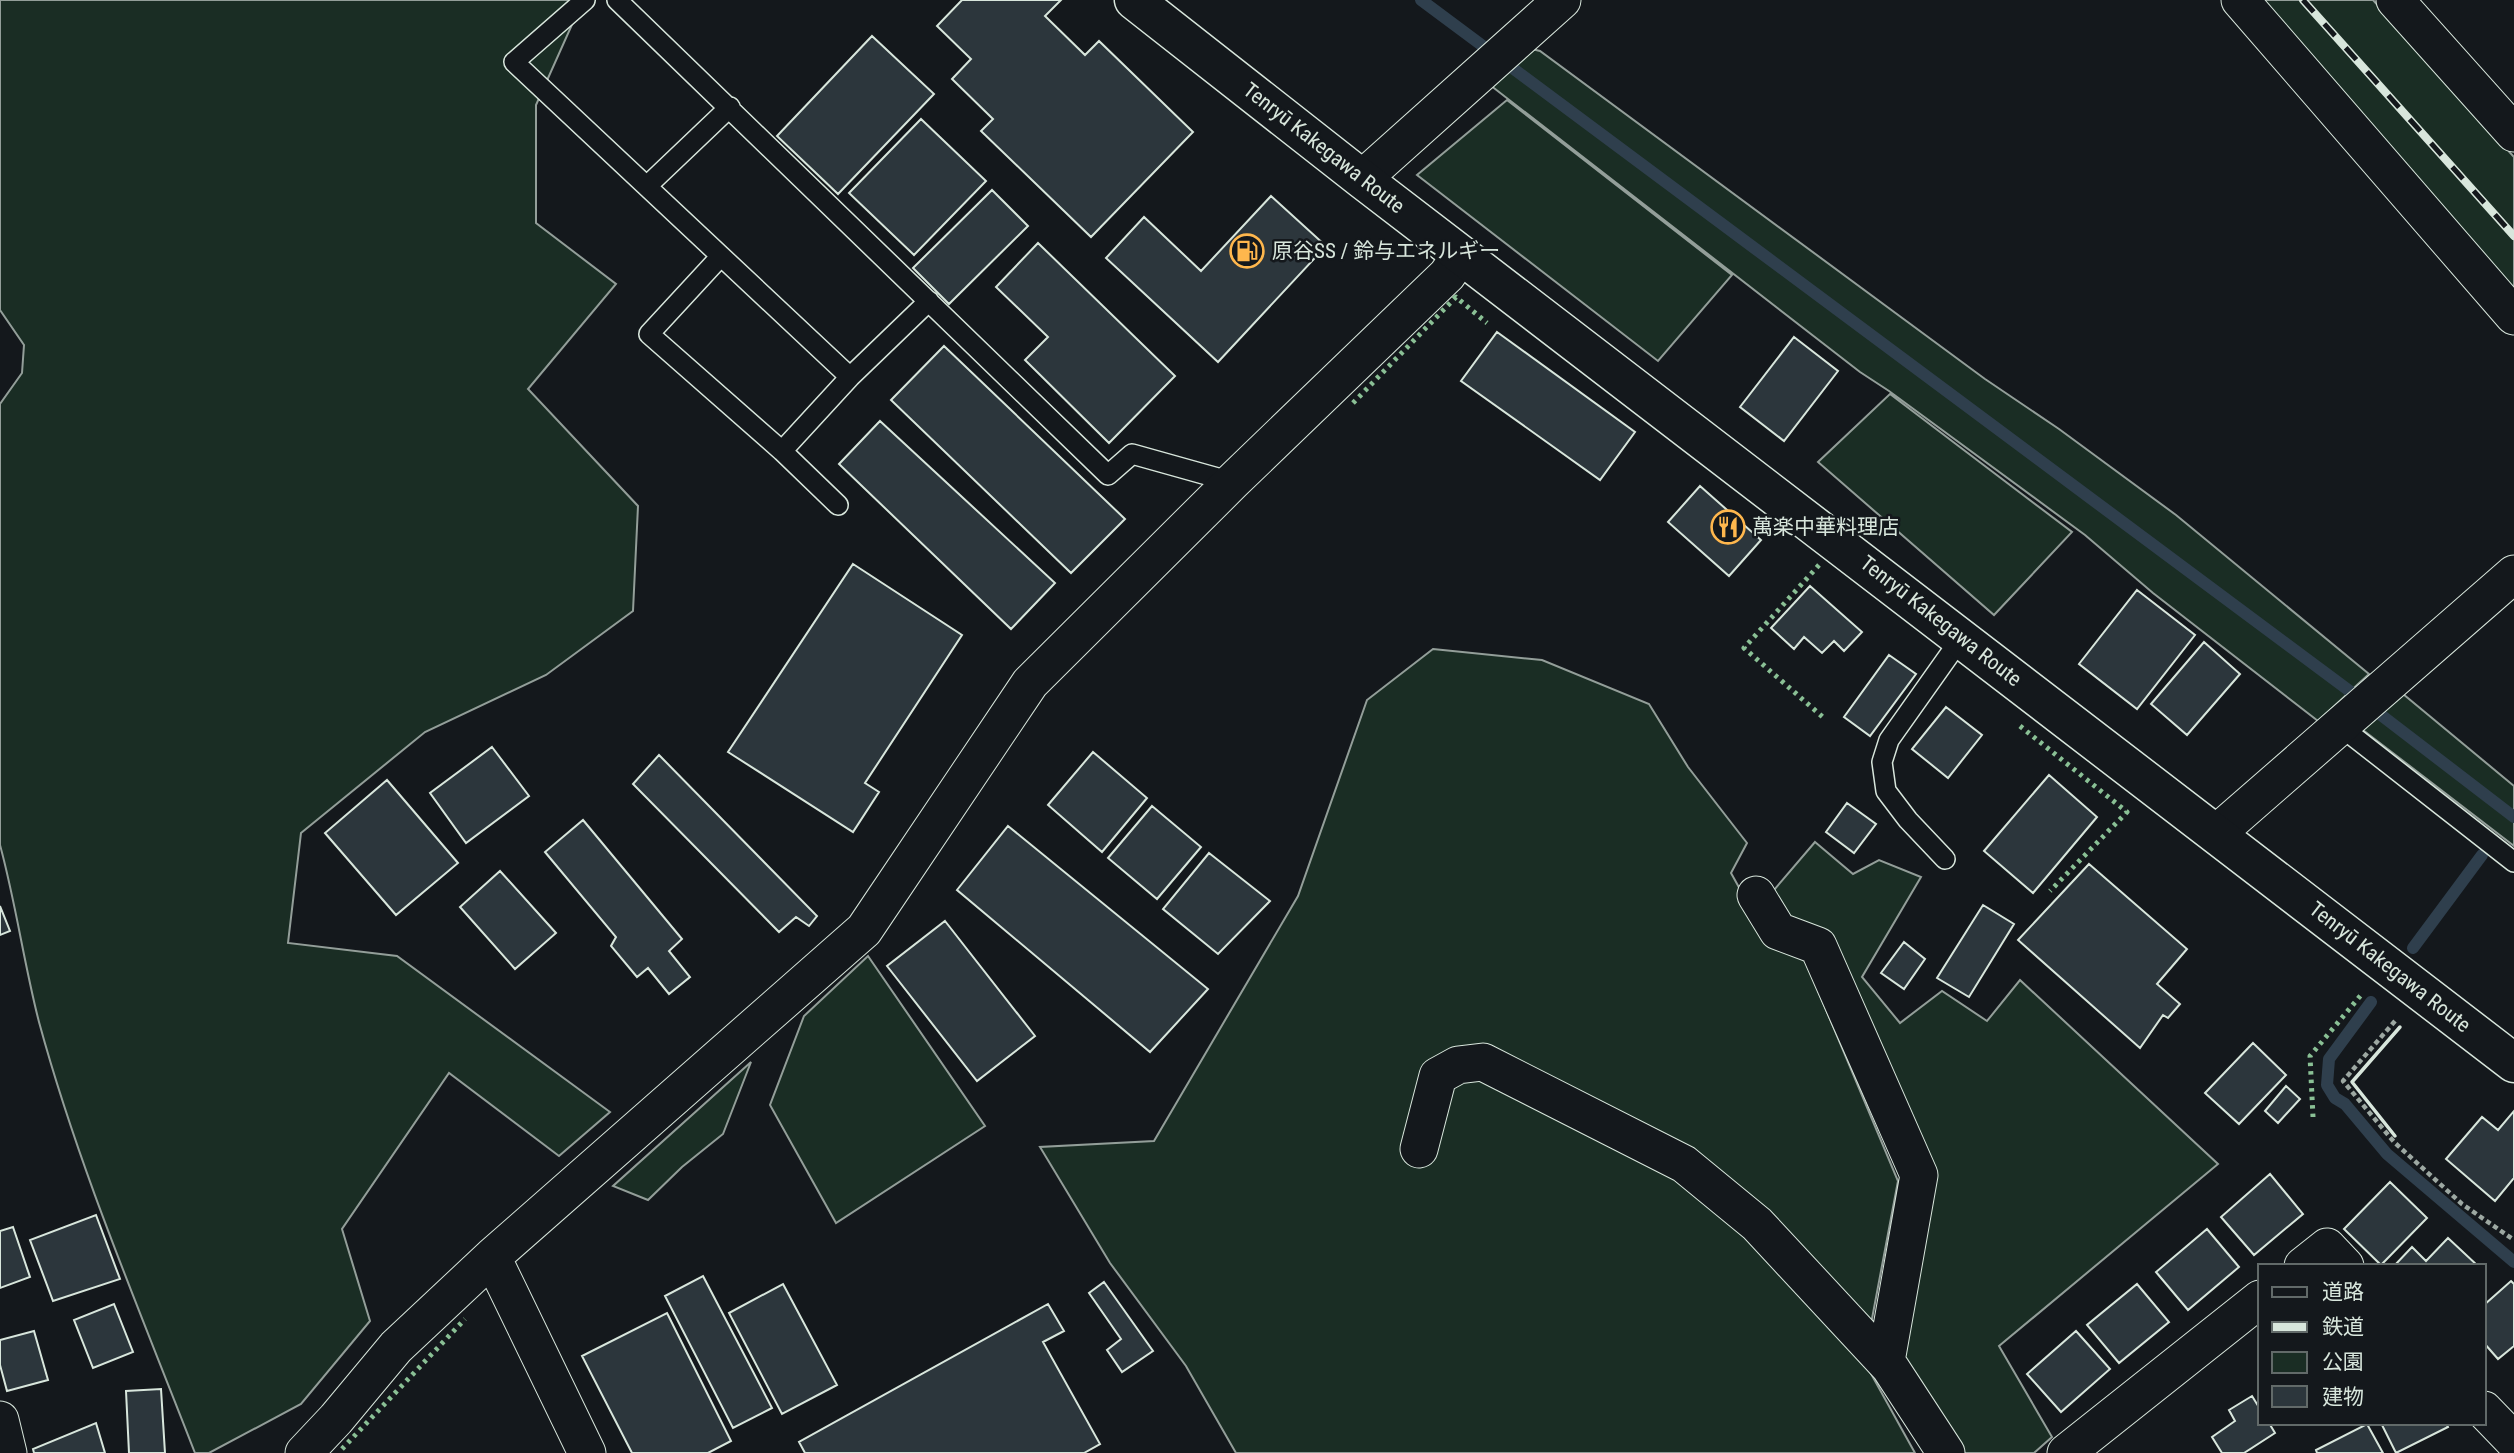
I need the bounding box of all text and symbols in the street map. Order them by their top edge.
street label: Tenryū Kakegawa Route [1239,78,1409,218]
fuel station icon: 原谷SS / 鈴与エネルギー [1228,232,1266,270]
place label: 原谷SS / 鈴与エネルギー [1272,239,1500,263]
restaurant icon: 萬楽中華料理店 [1709,508,1747,546]
place label: 萬楽中華料理店 [1752,515,1899,539]
street label: Tenryū Kakegawa Route [1856,551,2026,691]
street label: Tenryū Kakegawa Route [2305,897,2475,1037]
legend [2258,1264,2486,1425]
text: 道路 [2322,1280,2364,1304]
text: 鉄道 [2322,1315,2364,1339]
text: 公園 [2322,1350,2364,1374]
text: 建物 [2322,1385,2364,1409]

